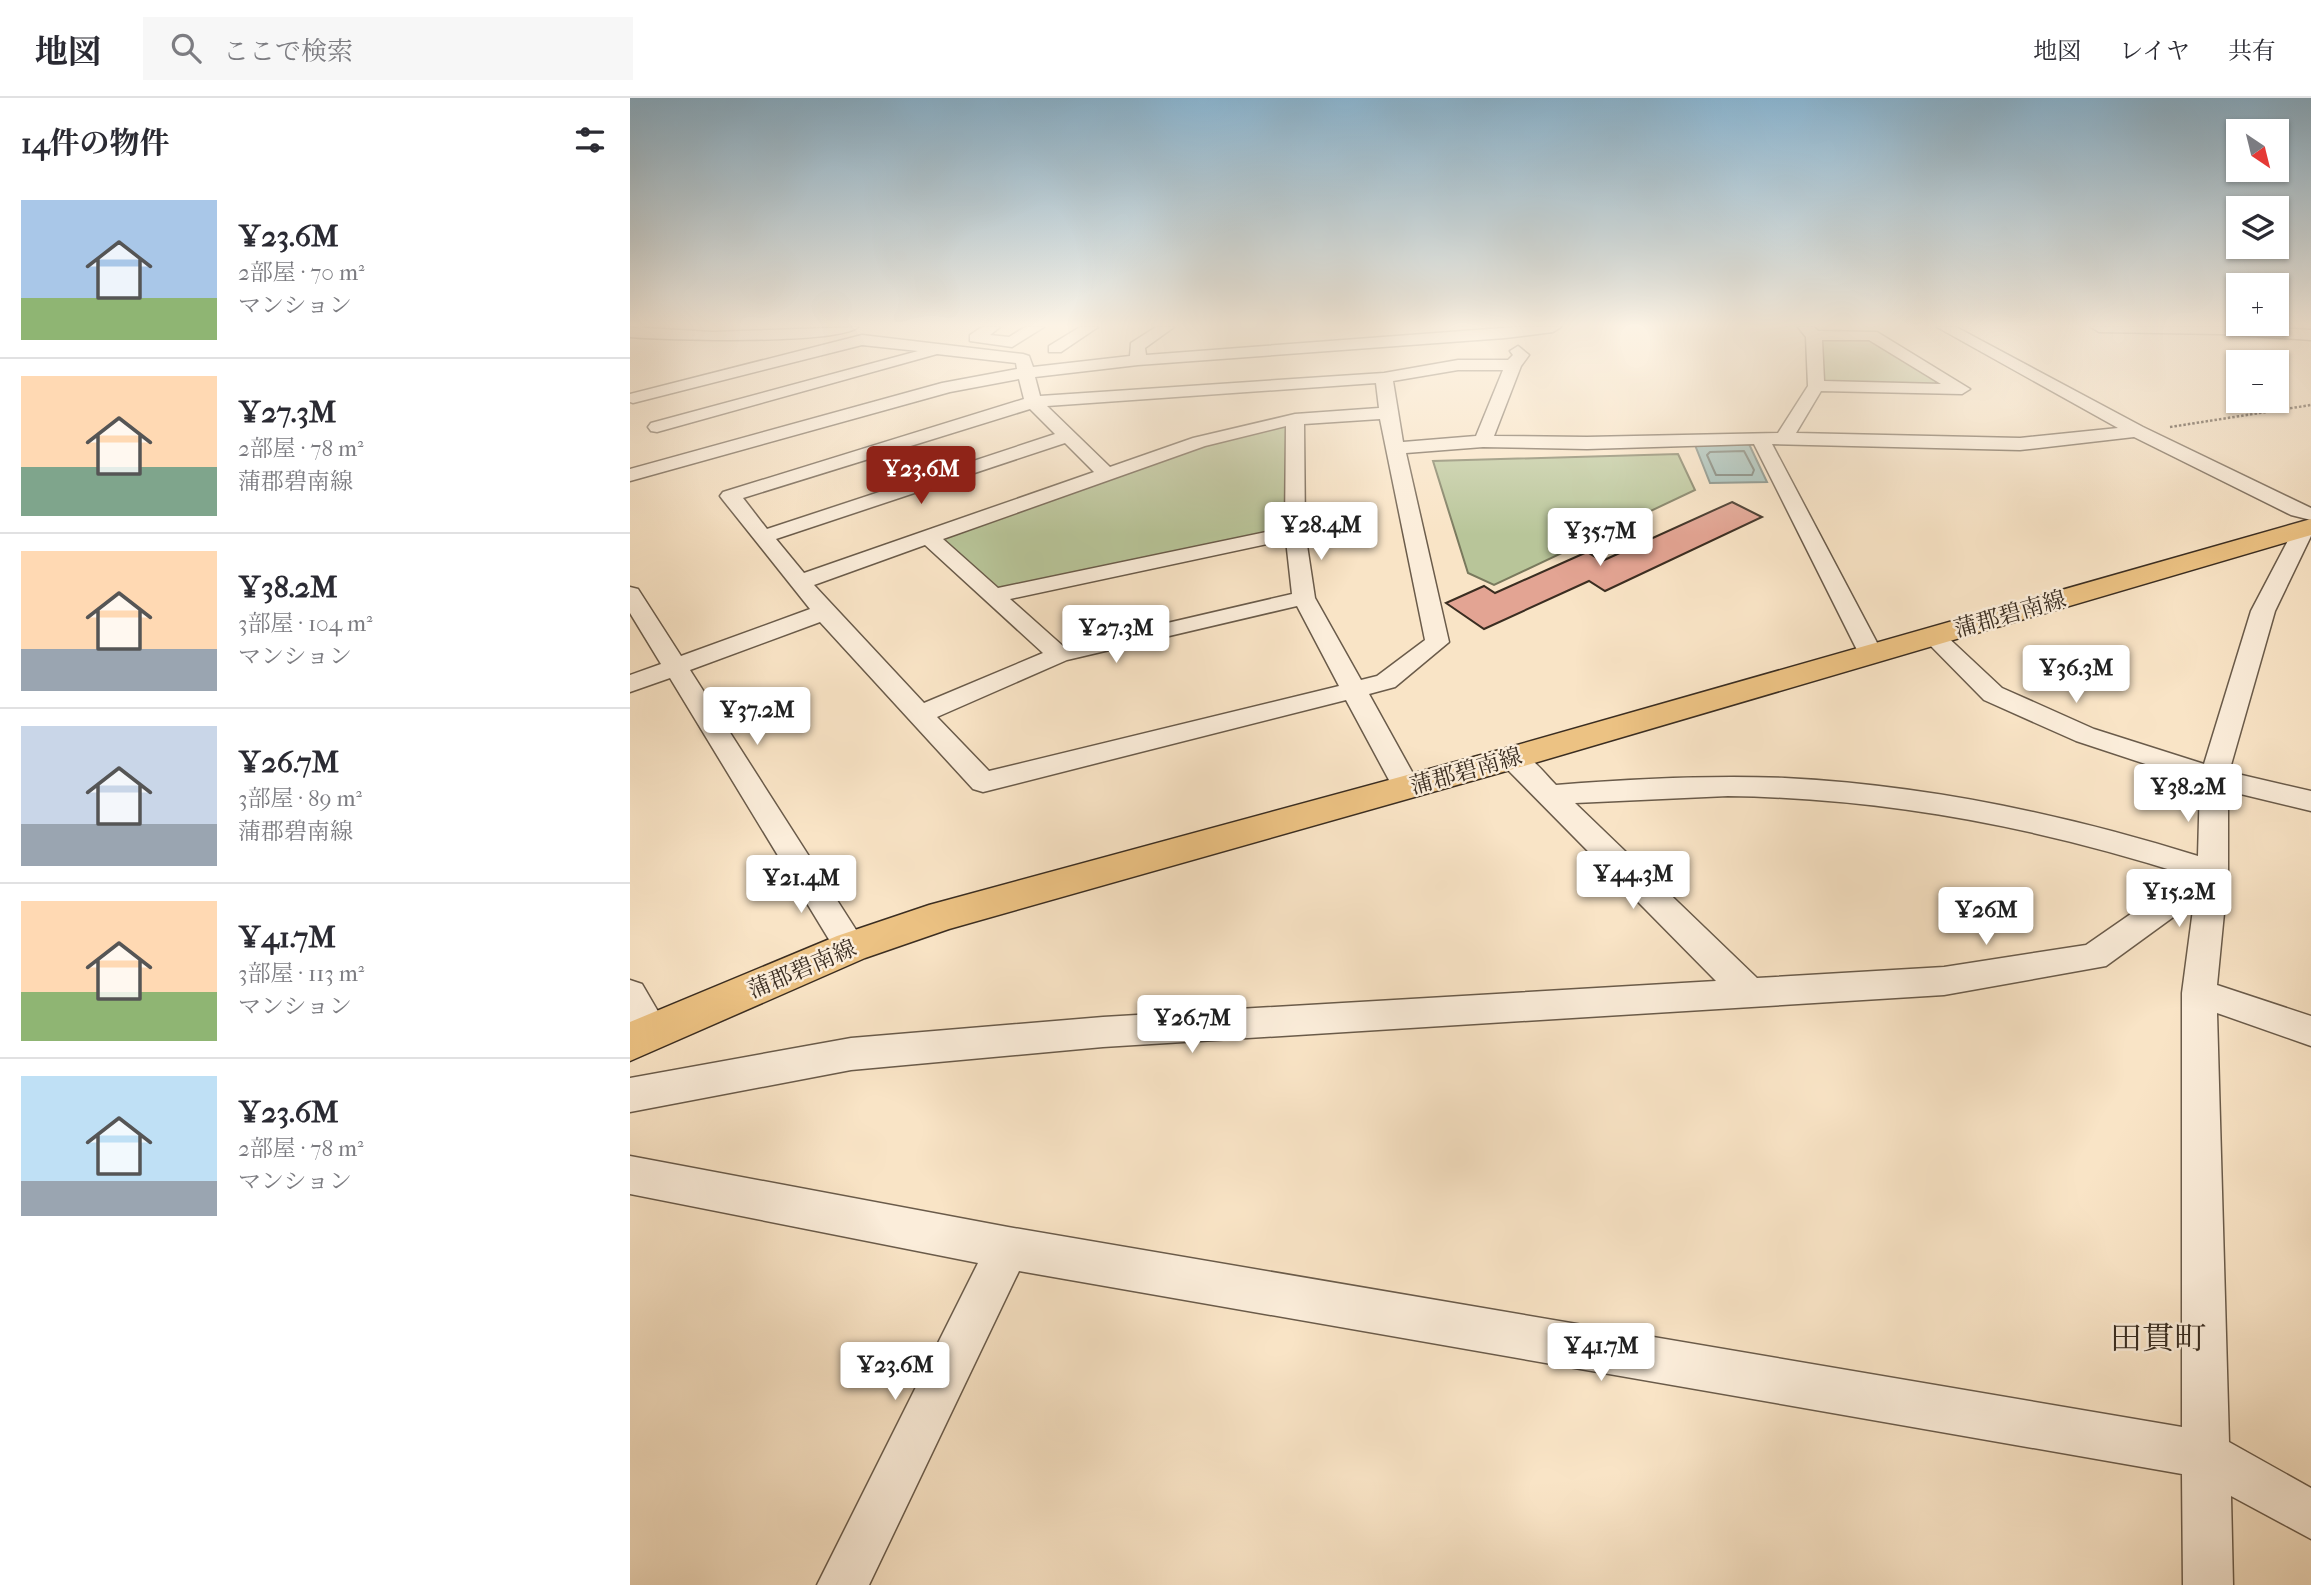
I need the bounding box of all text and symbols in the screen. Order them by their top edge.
search box [143,17,633,80]
icon: search [167,29,205,67]
text: 地図 [35,33,101,72]
text: ここで検索 [223,36,353,67]
text: 地図 [2033,37,2081,65]
text: レイヤ [2119,37,2190,65]
text: 共有 [2228,37,2276,65]
north arrow [2226,119,2289,182]
map controls [2226,119,2289,413]
icon: filters [571,121,609,159]
text: 14件の物件 [21,126,169,161]
button: layers [2226,196,2289,259]
text: ¥23.6M [238,219,339,254]
icon: home [77,228,161,312]
text: 2部屋 · 70 m² [238,259,365,286]
button: + [2226,273,2289,336]
text: マンション [238,292,352,319]
button: − [2226,350,2289,413]
text: ¥27.3M [238,395,336,430]
icon: home [77,404,161,488]
text: 2部屋 · 78 m² [238,435,364,462]
pin: ¥23.6M [864,446,978,506]
text: ¥23.6M [882,455,960,482]
text: 蒲郡碧南線 [238,468,353,495]
pin: ¥28.4M [1264,503,1378,562]
pin: ¥35.7M [1543,508,1657,568]
text: ¥28.4M [1281,511,1361,538]
text: ¥35.7M [1564,517,1636,544]
text: ¥38.2M [238,570,337,605]
icon: home [77,579,161,663]
street label: 蒲郡碧南線 [1951,585,2069,643]
pin: ¥27.3M [1059,606,1173,665]
text: 3部屋 · 104 m² [238,610,373,637]
text: ¥27.3M [1078,614,1154,641]
text: マンション [238,643,352,670]
pin: ¥36.3M [2019,646,2133,705]
text: ¥36.3M [2039,654,2113,681]
pin: ¥37.2M [700,688,814,747]
text: ¥37.2M [719,696,795,723]
street label: 蒲郡碧南線 [1407,742,1525,800]
text: ¥26.7M [238,745,339,780]
icon: home [77,754,161,838]
pin: ¥38.2M [2131,764,2245,824]
text: ¥38.2M [2150,773,2226,800]
text: 3部屋 · 89 m² [238,785,362,812]
text: 蒲郡碧南線 [238,818,353,845]
pin: ¥44.3M [1576,852,1690,911]
pin: ¥21.4M [744,856,858,915]
text: ¥44.3M [1593,860,1673,887]
text: ¥21.4M [762,864,840,891]
pin: ¥15.2M [2122,870,2236,929]
text: ¥15.2M [2142,878,2216,905]
pin: ¥26M [1945,888,2027,947]
text: ¥26M [1954,896,2018,923]
text: ¥41.7M [238,920,336,955]
icon: home [77,929,161,1013]
street label: 蒲郡碧南線 [744,934,860,1004]
text: 3部屋 · 113 m² [238,960,364,987]
text: マンション [238,993,352,1020]
pin: ¥26.7M [1135,996,1249,1055]
text: ¥26.7M [1153,1004,1231,1031]
text: ¥23.6M [238,1095,339,1130]
icon: home [77,1104,161,1188]
text: 2部屋 · 78 m² [238,1135,364,1162]
text: マンション [238,1168,352,1195]
district label: 田貫町 [2110,1320,2206,1357]
pin: ¥41.7M [1544,1324,1658,1383]
text: ¥41.7M [1564,1332,1638,1359]
pin: ¥23.6M [838,1342,952,1402]
text: ¥23.6M [856,1351,934,1378]

